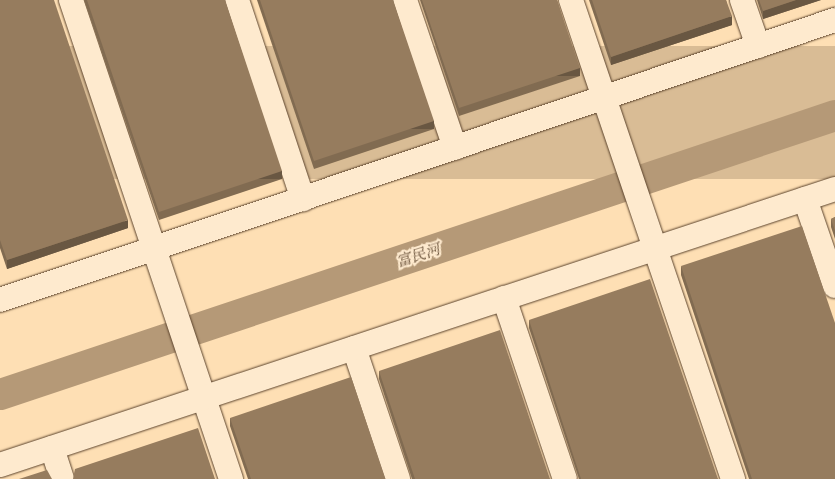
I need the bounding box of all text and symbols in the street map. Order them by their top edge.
water label: 富民河 [394,239,442,271]

